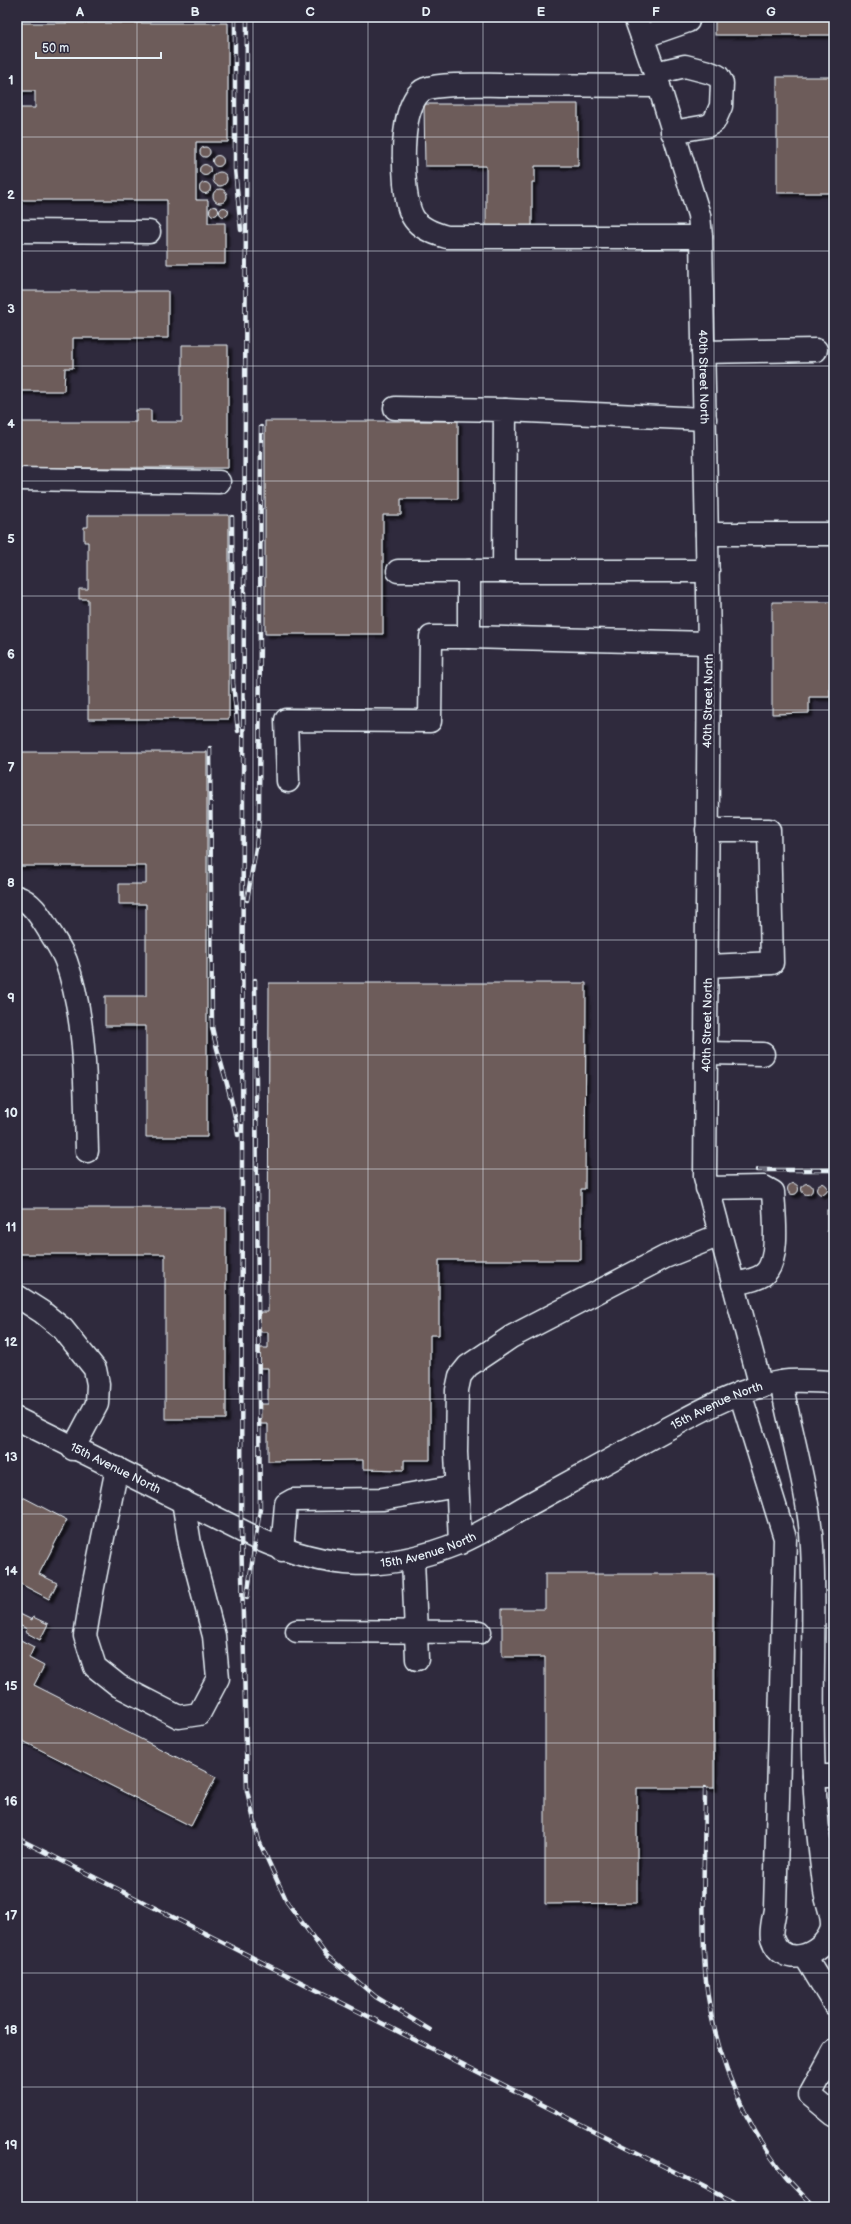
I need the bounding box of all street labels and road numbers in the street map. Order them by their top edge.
street label: 40th Street North [695,329,712,425]
street label: 40th Street North [700,653,717,748]
street label: 40th Street North [699,977,716,1072]
street label: 15th Avenue North [668,1379,765,1434]
street label: 15th Avenue North [67,1440,163,1497]
street label: 15th Avenue North [380,1529,479,1571]

